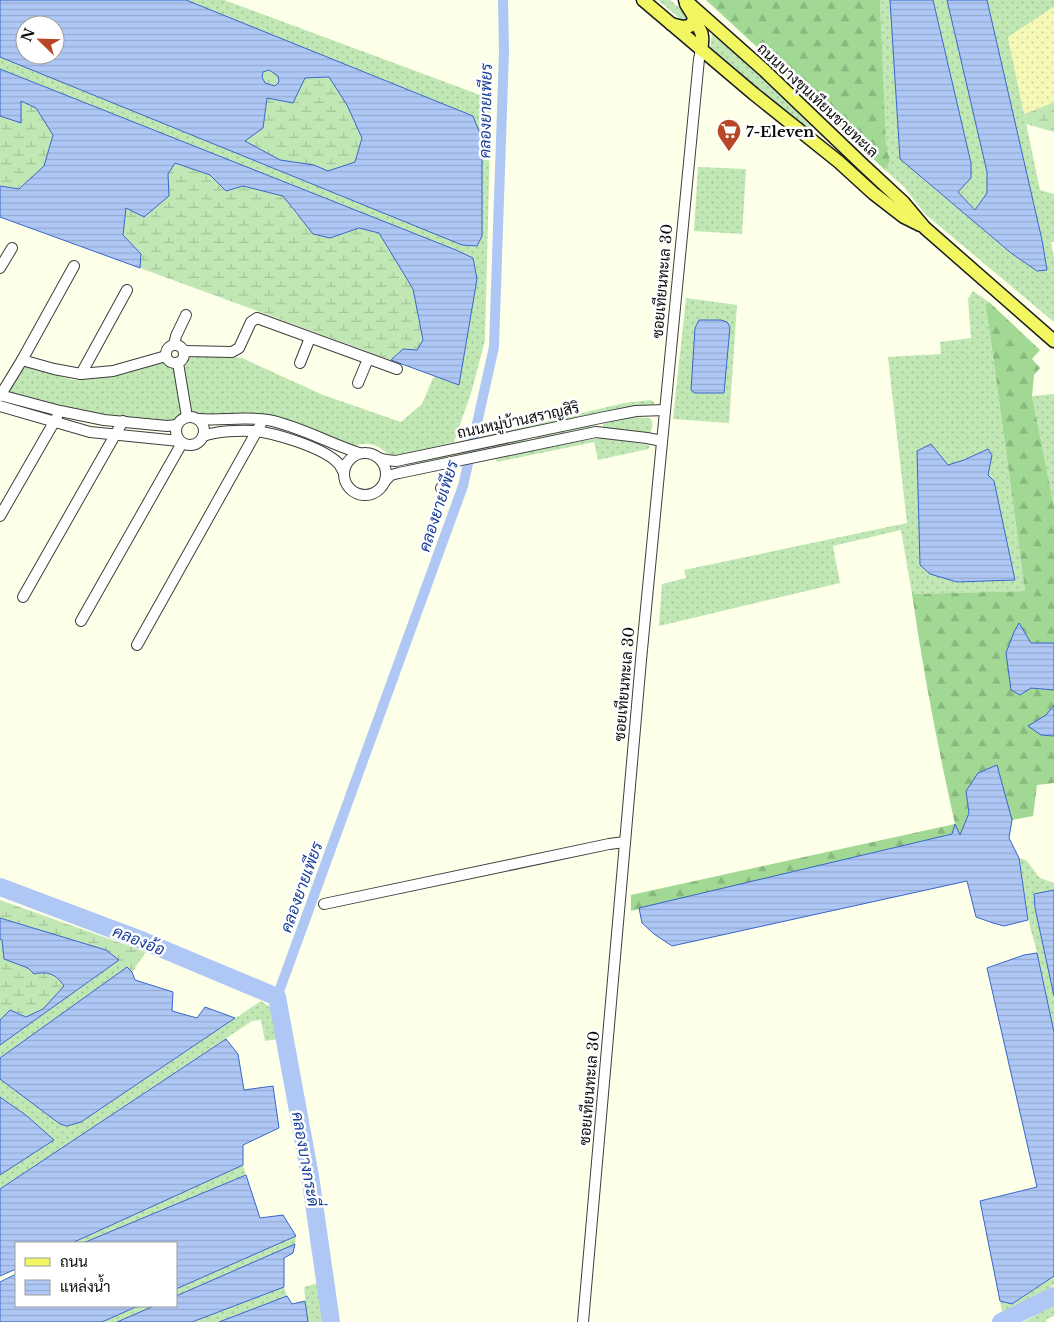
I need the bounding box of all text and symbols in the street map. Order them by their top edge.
north arrow [15,15,65,65]
text: N [17,25,39,44]
street label: ถนนบางขุนเทียนชายทะเล [752,39,883,163]
water label: คลองยายเพียร [473,62,496,159]
supermarket icon: 7-Eleven [716,118,742,152]
place label: 7-Eleven [746,122,814,141]
street label: ซอยเทียนทะเล 30 [648,223,676,339]
street label: ถนนหมู่บ้านสราญสิริ [455,398,581,443]
water label: คลองยายเพียร [413,456,463,554]
street label: ซอยเทียนทะเล 30 [610,626,638,742]
water label: คลองยายเพียร [274,837,327,935]
water label: คลองอ้อ [110,920,168,959]
street label: ซอยเทียนทะเล 30 [575,1030,603,1146]
water label: คลองบางกระดี่ [288,1109,328,1210]
legend [15,1242,178,1307]
text: ถนน [60,1252,88,1271]
text: แหล่งน้ำ [60,1274,111,1296]

